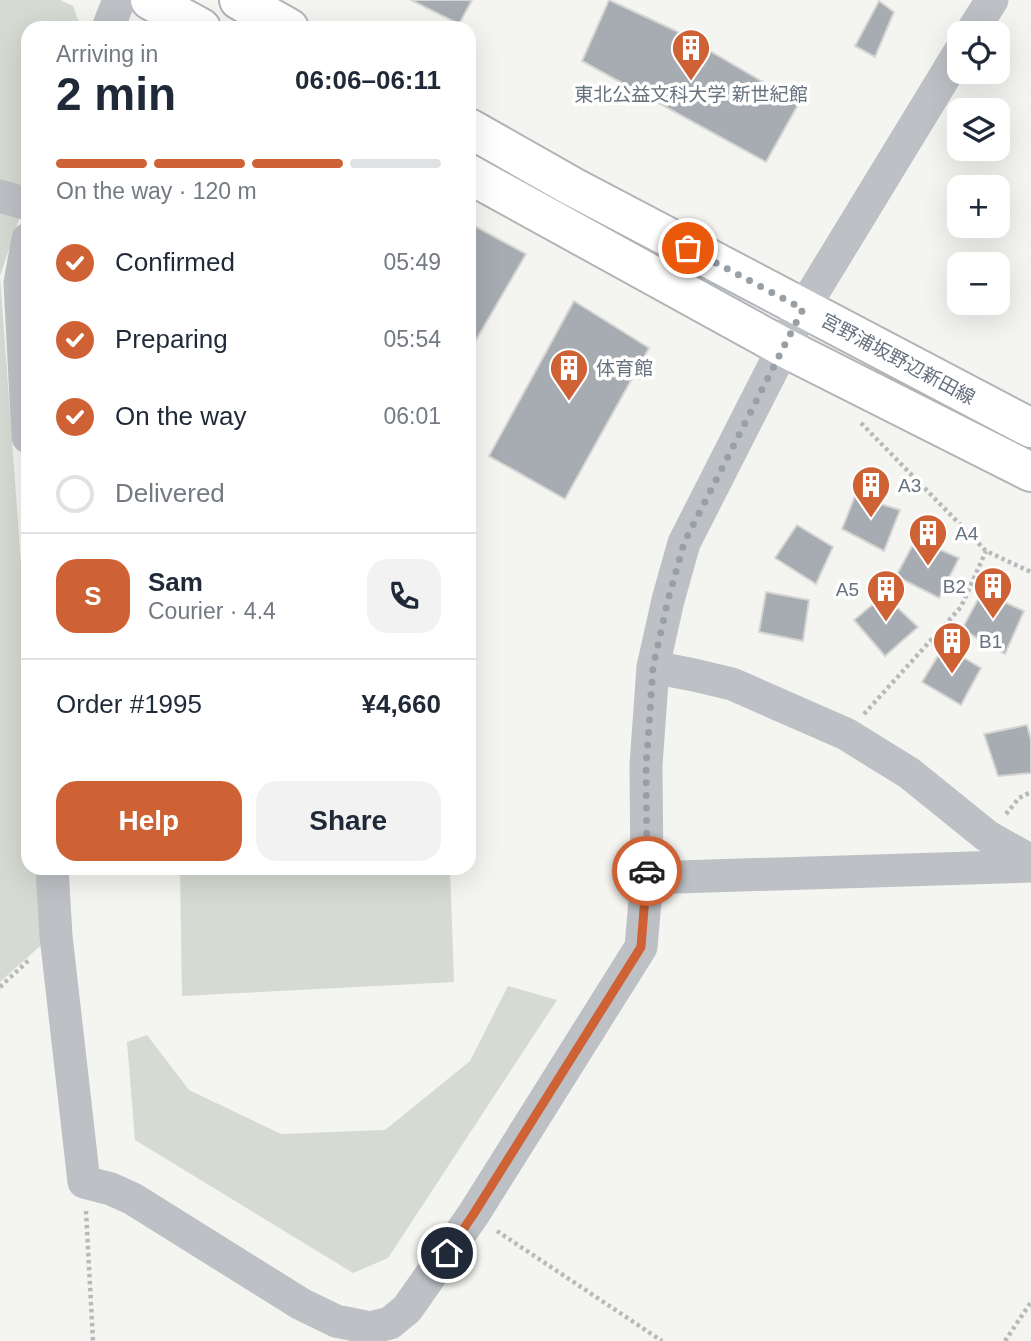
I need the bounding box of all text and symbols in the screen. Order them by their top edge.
map controls [947,21,1010,315]
button: locate [947,21,1010,84]
building icon: 東北公益文科大学 新世紀館 [670,27,712,82]
text: Arriving in [56,41,158,67]
text: 06:06–06:11 [295,65,441,95]
text: 2 min [56,68,176,120]
place label: 東北公益文科大学 新世紀館 [574,84,808,105]
button: layers [947,98,1010,161]
button: + [947,175,1010,238]
text: On the way · 120 m [56,178,257,204]
pin [658,218,718,278]
icon: bag [669,229,707,267]
icon: check [56,244,94,282]
text: Confirmed [115,247,235,277]
text: 05:49 [383,249,441,275]
button: − [947,252,1010,315]
street label: 宮野浦坂野辺新田線 [818,310,978,408]
icon: check [56,321,94,359]
text: Preparing [115,324,228,354]
text: 05:54 [383,326,441,352]
building icon: 体育館 [548,347,590,402]
place label: 体育館 [596,358,653,379]
icon: check [56,398,94,436]
text: On the way [115,401,247,431]
text: 06:01 [383,403,441,429]
building icon: A3 [850,464,892,519]
place label: A3 [898,475,921,496]
text: Delivered [115,478,225,508]
building icon: A4 [907,512,949,567]
place label: A4 [955,523,979,544]
button: phone [367,559,441,633]
building icon: B2 [972,565,1014,620]
text: Sam [148,567,203,597]
building icon: A5 [865,568,907,623]
place label: B2 [943,576,966,597]
place label: A5 [836,579,859,600]
text: S [84,581,102,611]
text: Courier · 4.4 [148,598,276,624]
building icon: B1 [931,620,973,675]
place label: B1 [979,631,1002,652]
text: Order #1995 [56,689,202,719]
text: ¥4,660 [361,689,441,719]
button: Help [56,781,242,861]
button: Share [256,781,441,861]
courier [612,836,682,906]
icon: car [628,852,666,890]
pin [417,1223,477,1283]
icon: home [428,1234,466,1272]

